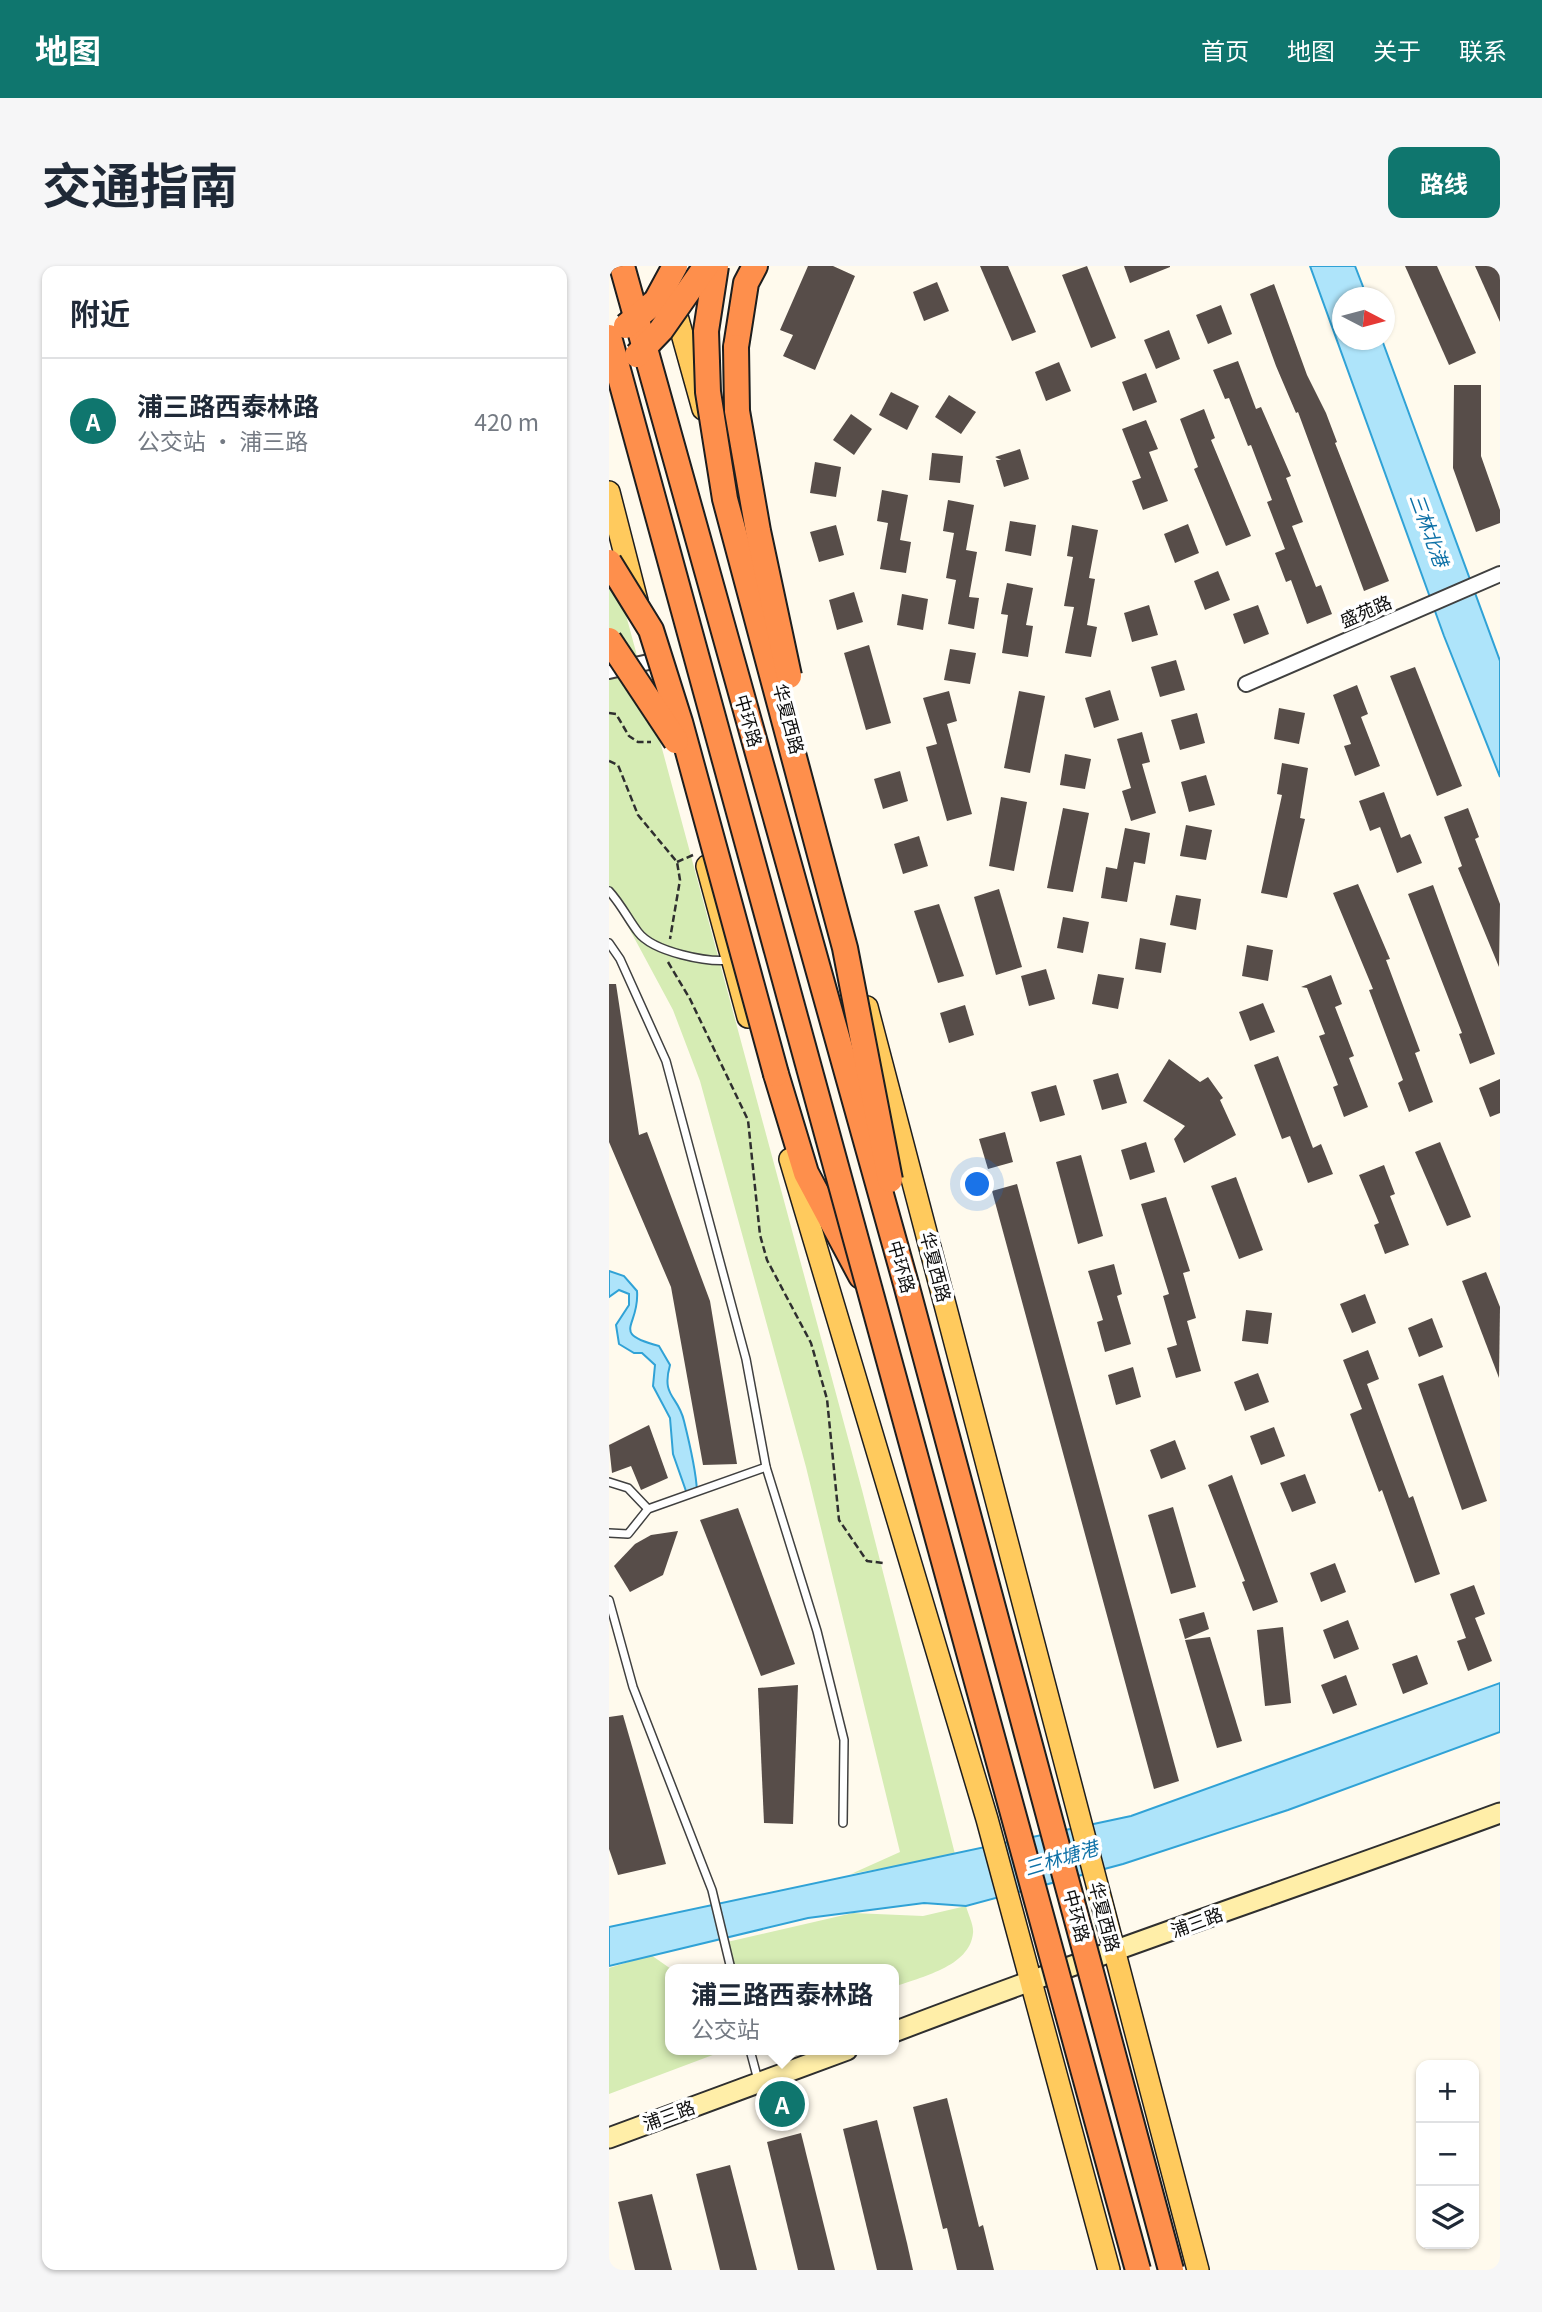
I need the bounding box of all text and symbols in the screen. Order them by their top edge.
text: 地图 [35,25,101,73]
text: 首页 [1201,32,1249,67]
text: 地图 [1287,32,1335,67]
text: 关于 [1373,32,1421,67]
text: 联系 [1459,32,1507,67]
text: 交通指南 [42,147,238,218]
button: 路线 [1388,147,1500,218]
north arrow [1332,287,1395,350]
text: 附近 [70,290,130,334]
text: 浦三路西泰林路 [137,386,319,423]
text: A [86,404,100,438]
text: 420 m [474,404,539,438]
text: 公交站 · 浦三路 [137,423,308,457]
water label: 三林北港 [1405,489,1457,573]
street label: 盛苑路 [1335,588,1395,633]
street label: 华夏西路 [768,680,812,757]
street label: 中环路 [730,691,770,750]
your location [960,1167,994,1201]
street label: 华夏西路 [915,1228,959,1305]
street label: 中环路 [883,1237,923,1296]
water label: 三林塘港 [1020,1832,1104,1881]
street label: 华夏西路 [1084,1878,1128,1955]
street label: 中环路 [1058,1886,1097,1945]
street label: 浦三路 [1166,1900,1226,1943]
popup [665,1964,899,2055]
text: 浦三路西泰林路 [691,1974,873,2011]
text: 公交站 [691,2011,760,2045]
map controls [1416,2060,1479,2249]
button: + [1416,2060,1479,2123]
pin: A [759,2078,805,2130]
street label: 浦三路 [638,2093,698,2136]
button: − [1416,2123,1479,2186]
button: layers [1416,2186,1479,2249]

